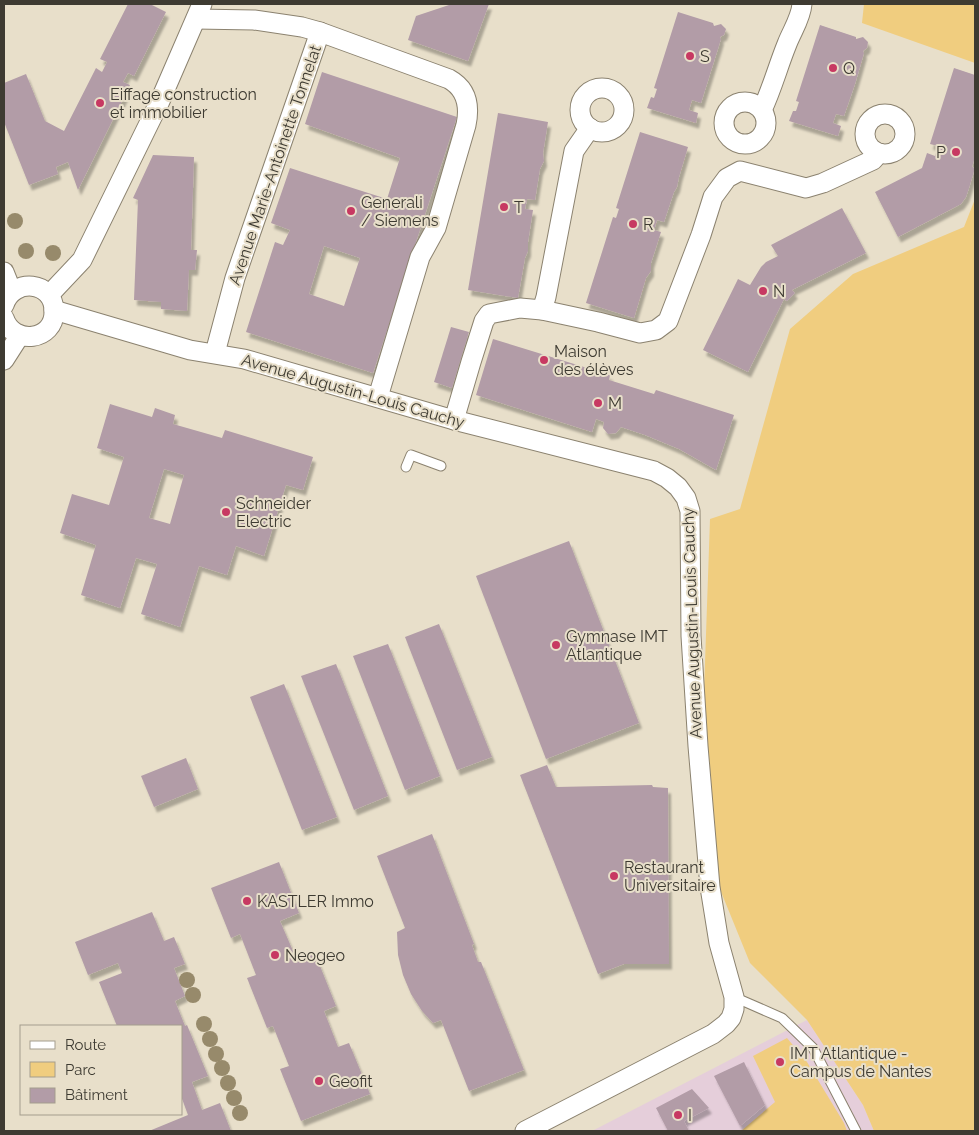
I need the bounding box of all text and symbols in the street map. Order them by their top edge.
street label: Avenue Marie-Antoinette Tonnelat [225,42,325,287]
place label: S [700,47,710,66]
marker: S [684,50,696,62]
place label: Q [843,59,855,78]
marker: Q [827,62,839,74]
place label: Eiffage construction et immobilier [110,85,257,122]
marker: Eiffage construction et immobilier [94,97,106,109]
place label: P [936,143,946,162]
marker: P [950,146,962,158]
place label: Generali / Siemens [361,193,439,230]
place label: T [514,198,524,217]
marker: T [498,201,510,213]
marker: Generali / Siemens [345,205,357,217]
place label: R [643,215,653,234]
marker: R [627,218,639,230]
place label: N [773,282,785,301]
marker: N [757,285,769,297]
place label: Maison des élèves [554,342,634,379]
street label: Avenue Augustin-Louis Cauchy [239,350,467,432]
marker: Maison des élèves [538,354,550,366]
place label: M [608,394,622,413]
marker: M [592,397,604,409]
place label: Schneider Electric [236,494,311,531]
marker: Schneider Electric [220,506,232,518]
street label: Avenue Augustin-Louis Cauchy [678,507,706,739]
place label: Gymnase IMT Atlantique [566,627,668,664]
marker: Gymnase IMT Atlantique [550,639,562,651]
place label: Restaurant Universitaire [624,858,716,895]
marker: Restaurant Universitaire [608,870,620,882]
place label: KASTLER Immo [257,892,374,911]
marker: KASTLER Immo [241,895,253,907]
place label: Neogeo [285,946,345,965]
marker: Neogeo [269,949,281,961]
legend [20,1025,182,1115]
text: Route [65,1036,106,1054]
place label: IMT Atlantique - Campus de Nantes [790,1044,932,1081]
marker: IMT Atlantique - Campus de Nantes [774,1056,786,1068]
text: Parc [65,1061,96,1079]
place label: Geofit [329,1072,373,1091]
marker: Geofit [313,1075,325,1087]
text: Bâtiment [65,1086,128,1104]
place label: I [688,1106,692,1125]
marker: I [672,1109,684,1121]

